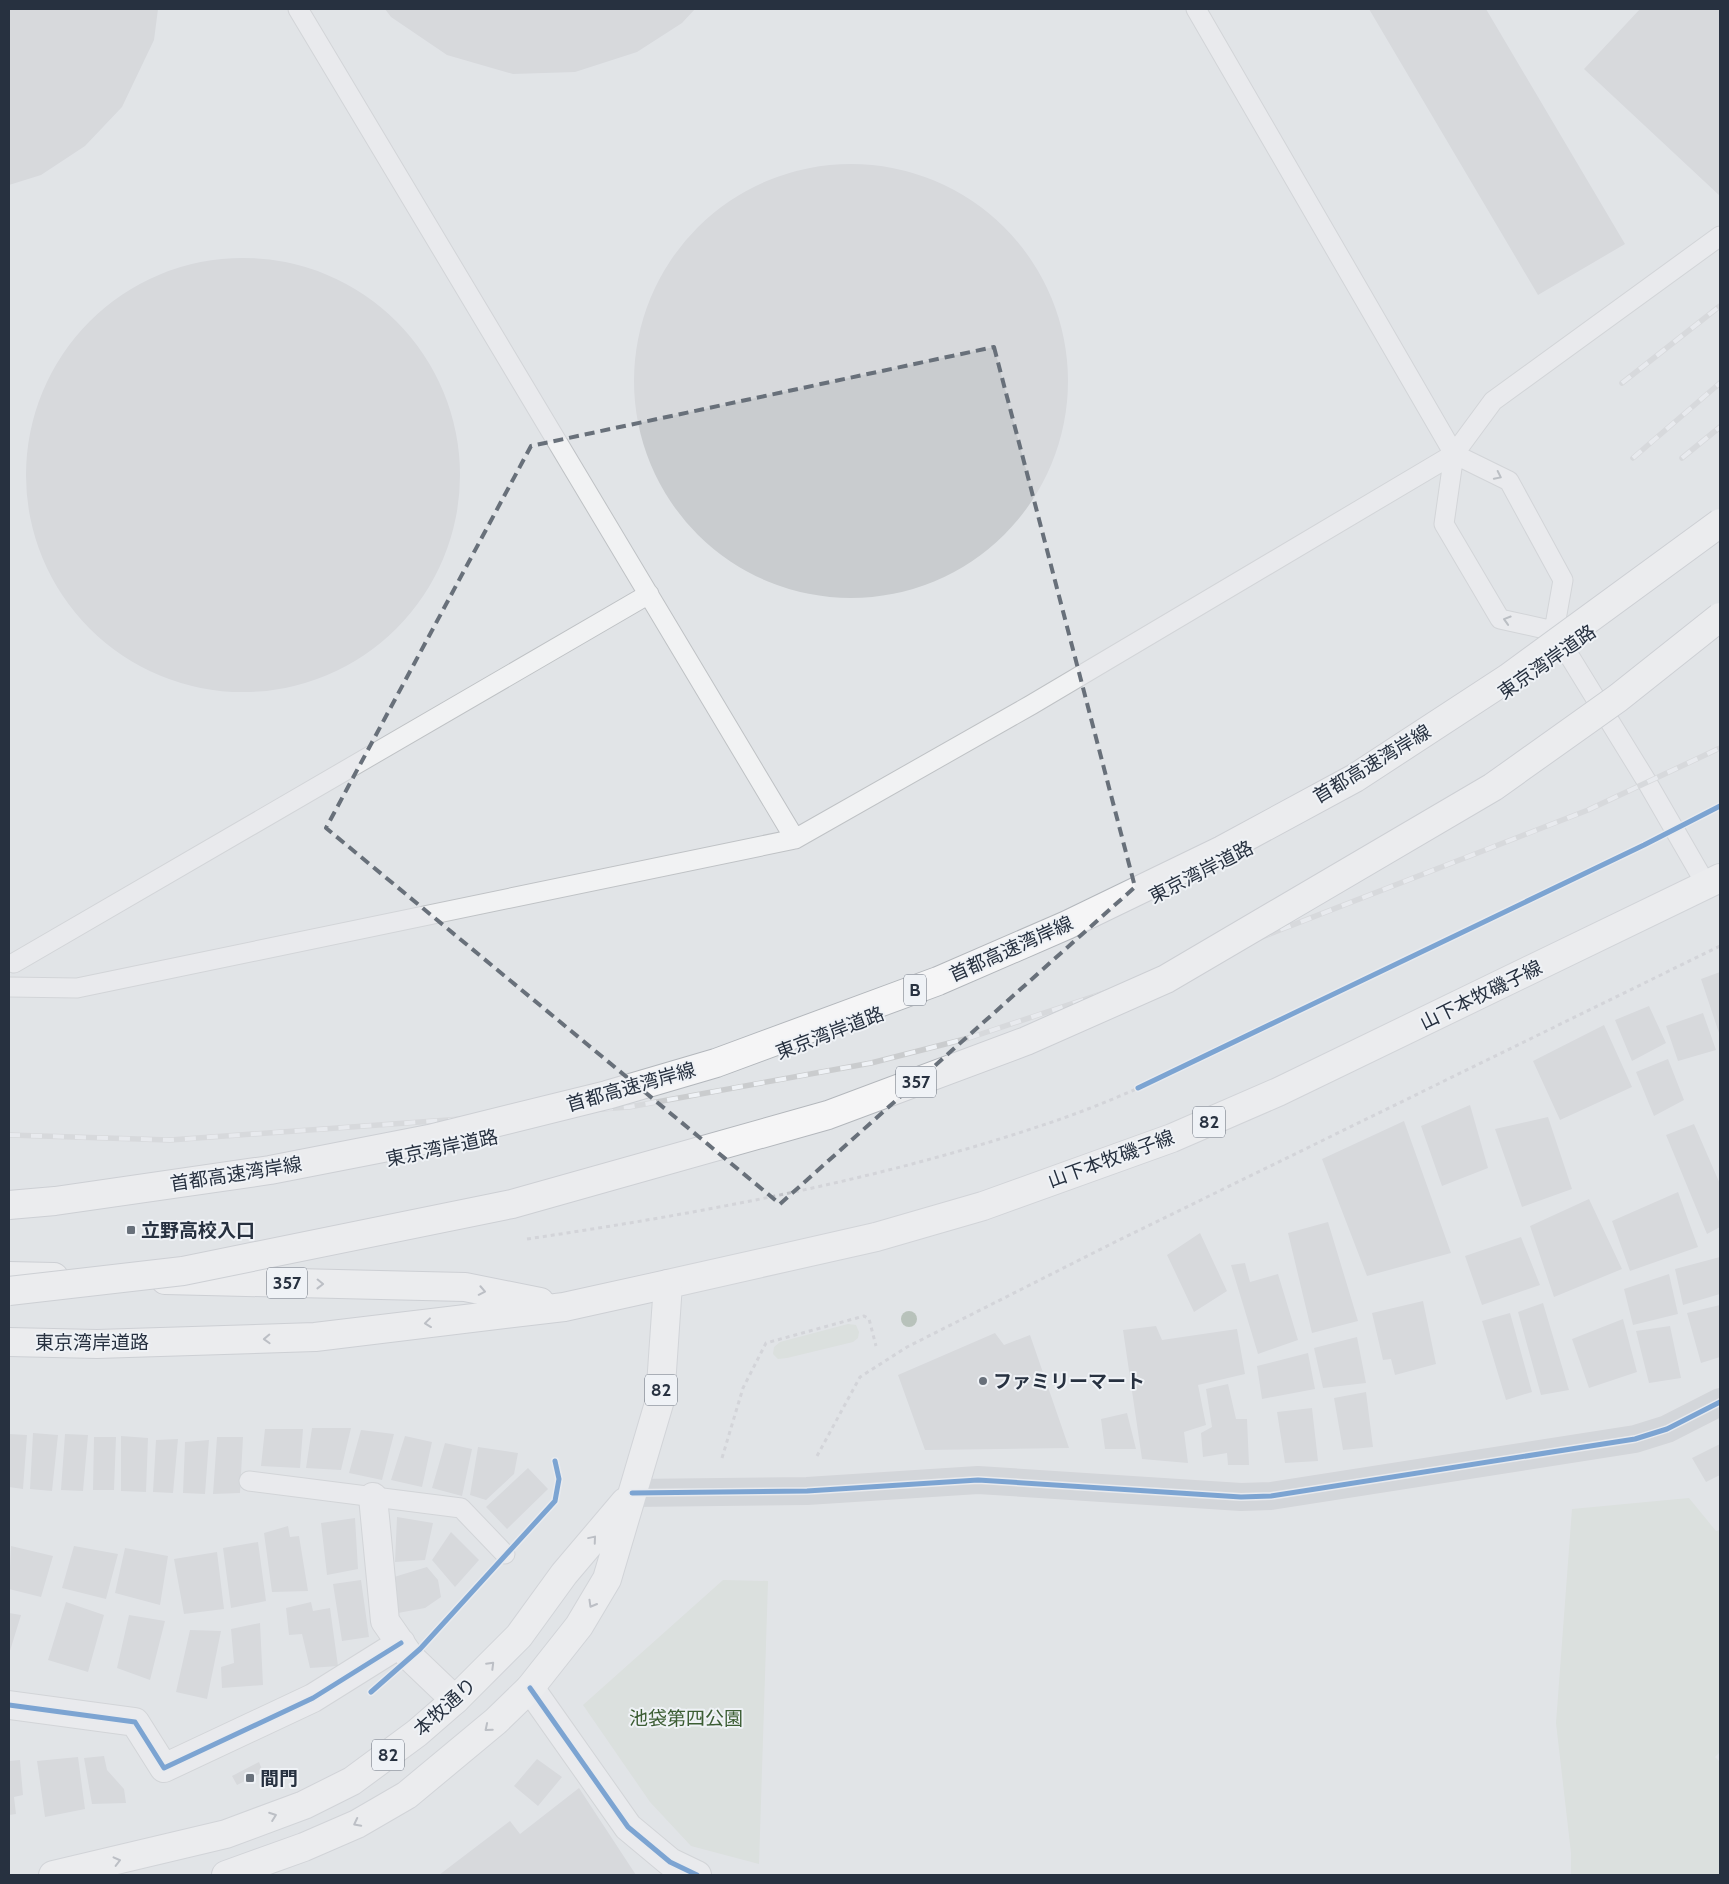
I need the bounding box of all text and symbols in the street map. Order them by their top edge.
one-way arrow [1493,470,1502,480]
one-way arrow [1503,615,1512,625]
street label: 東京湾岸道路 [1494,620,1600,704]
street label: 首都高速湾岸線 [1309,720,1435,808]
street label: 東京湾岸道路 [1145,836,1257,908]
street label: 首都高速湾岸線 [946,911,1076,987]
street label: 山下本牧磯子線 [1416,956,1546,1034]
road number: B [904,974,926,1006]
street label: 東京湾岸道路 [773,1002,887,1064]
street label: 首都高速湾岸線 [564,1058,698,1116]
road number: 357 [896,1066,936,1098]
road number: 82 [1193,1106,1225,1138]
street label: 東京湾岸道路 [384,1125,500,1171]
street label: 山下本牧磯子線 [1045,1125,1177,1193]
street label: 首都高速湾岸線 [169,1152,303,1196]
place label: 立野高校入口 [141,1219,255,1242]
marker: 立野高校入口 [125,1224,137,1236]
road number: 357 [267,1268,307,1299]
one-way arrow [316,1279,324,1289]
one-way arrow [478,1285,486,1296]
one-way arrow [424,1318,433,1328]
street label: 東京湾岸道路 [35,1331,149,1354]
one-way arrow [263,1334,270,1344]
place label: ファミリーマート [993,1370,1145,1393]
road number: 82 [645,1374,677,1406]
marker: ファミリーマート [977,1375,989,1387]
one-way arrow [588,1536,597,1545]
one-way arrow [588,1599,598,1608]
one-way arrow [485,1662,494,1671]
street label: 本牧通り [409,1673,481,1741]
park label: 池袋第四公園 [629,1707,743,1730]
one-way arrow [484,1722,493,1731]
road number: 82 [372,1740,404,1770]
place label: 間門 [260,1767,298,1790]
marker: 間門 [244,1772,256,1784]
one-way arrow [269,1812,277,1822]
one-way arrow [353,1817,362,1827]
one-way arrow [113,1856,122,1867]

